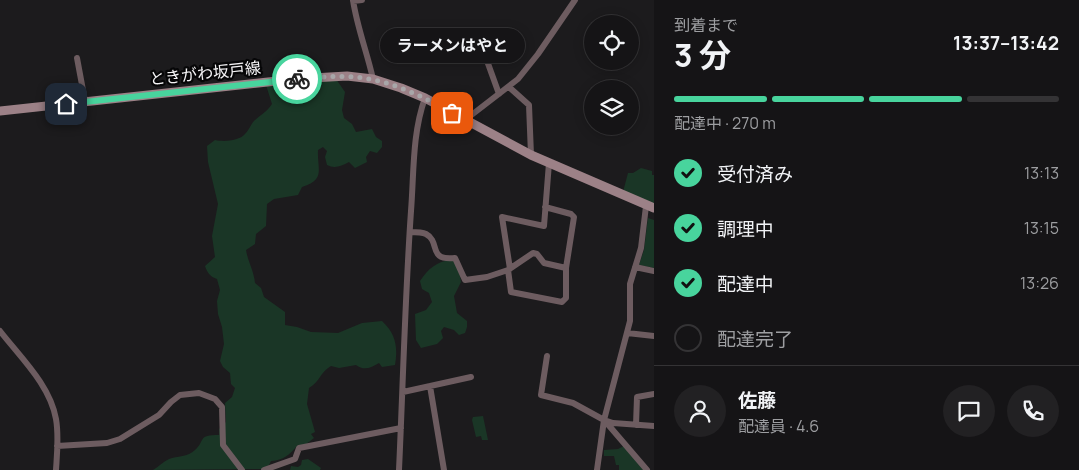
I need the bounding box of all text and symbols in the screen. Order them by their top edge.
text: 到着まで [674,14,738,36]
map controls [584,15,639,135]
button: locate [584,15,639,70]
callout: ラーメンはやと [380,28,524,63]
text: 13:37–13:42 [953,30,1059,56]
text: 3 分 [674,33,731,77]
text: ラーメンはやと [397,34,508,56]
courier [272,54,322,104]
street label: ときがわ坂戸線 [148,56,262,90]
icon: bike [283,65,311,93]
button: layers [584,80,639,135]
pin [45,83,87,125]
icon: home [52,90,80,118]
pin [431,92,473,134]
icon: bag [438,99,466,127]
text: 配達中 · 270 m [674,112,776,134]
icon: check [674,159,702,187]
text: 受付済み [717,161,793,187]
text: 13:13 [1024,162,1059,184]
icon: check [674,214,702,242]
text: 調理中 [717,216,774,242]
text: 13:15 [1024,217,1059,239]
icon: check [674,269,702,297]
text: 配達中 [717,271,774,297]
text: 13:26 [1020,272,1059,294]
text: 配達完了 [717,326,793,352]
button: person [674,385,726,437]
button: chat [943,385,995,437]
button: phone [1007,385,1059,437]
text: 佐藤 [738,387,776,413]
text: 配達員 · 4.6 [738,415,819,437]

